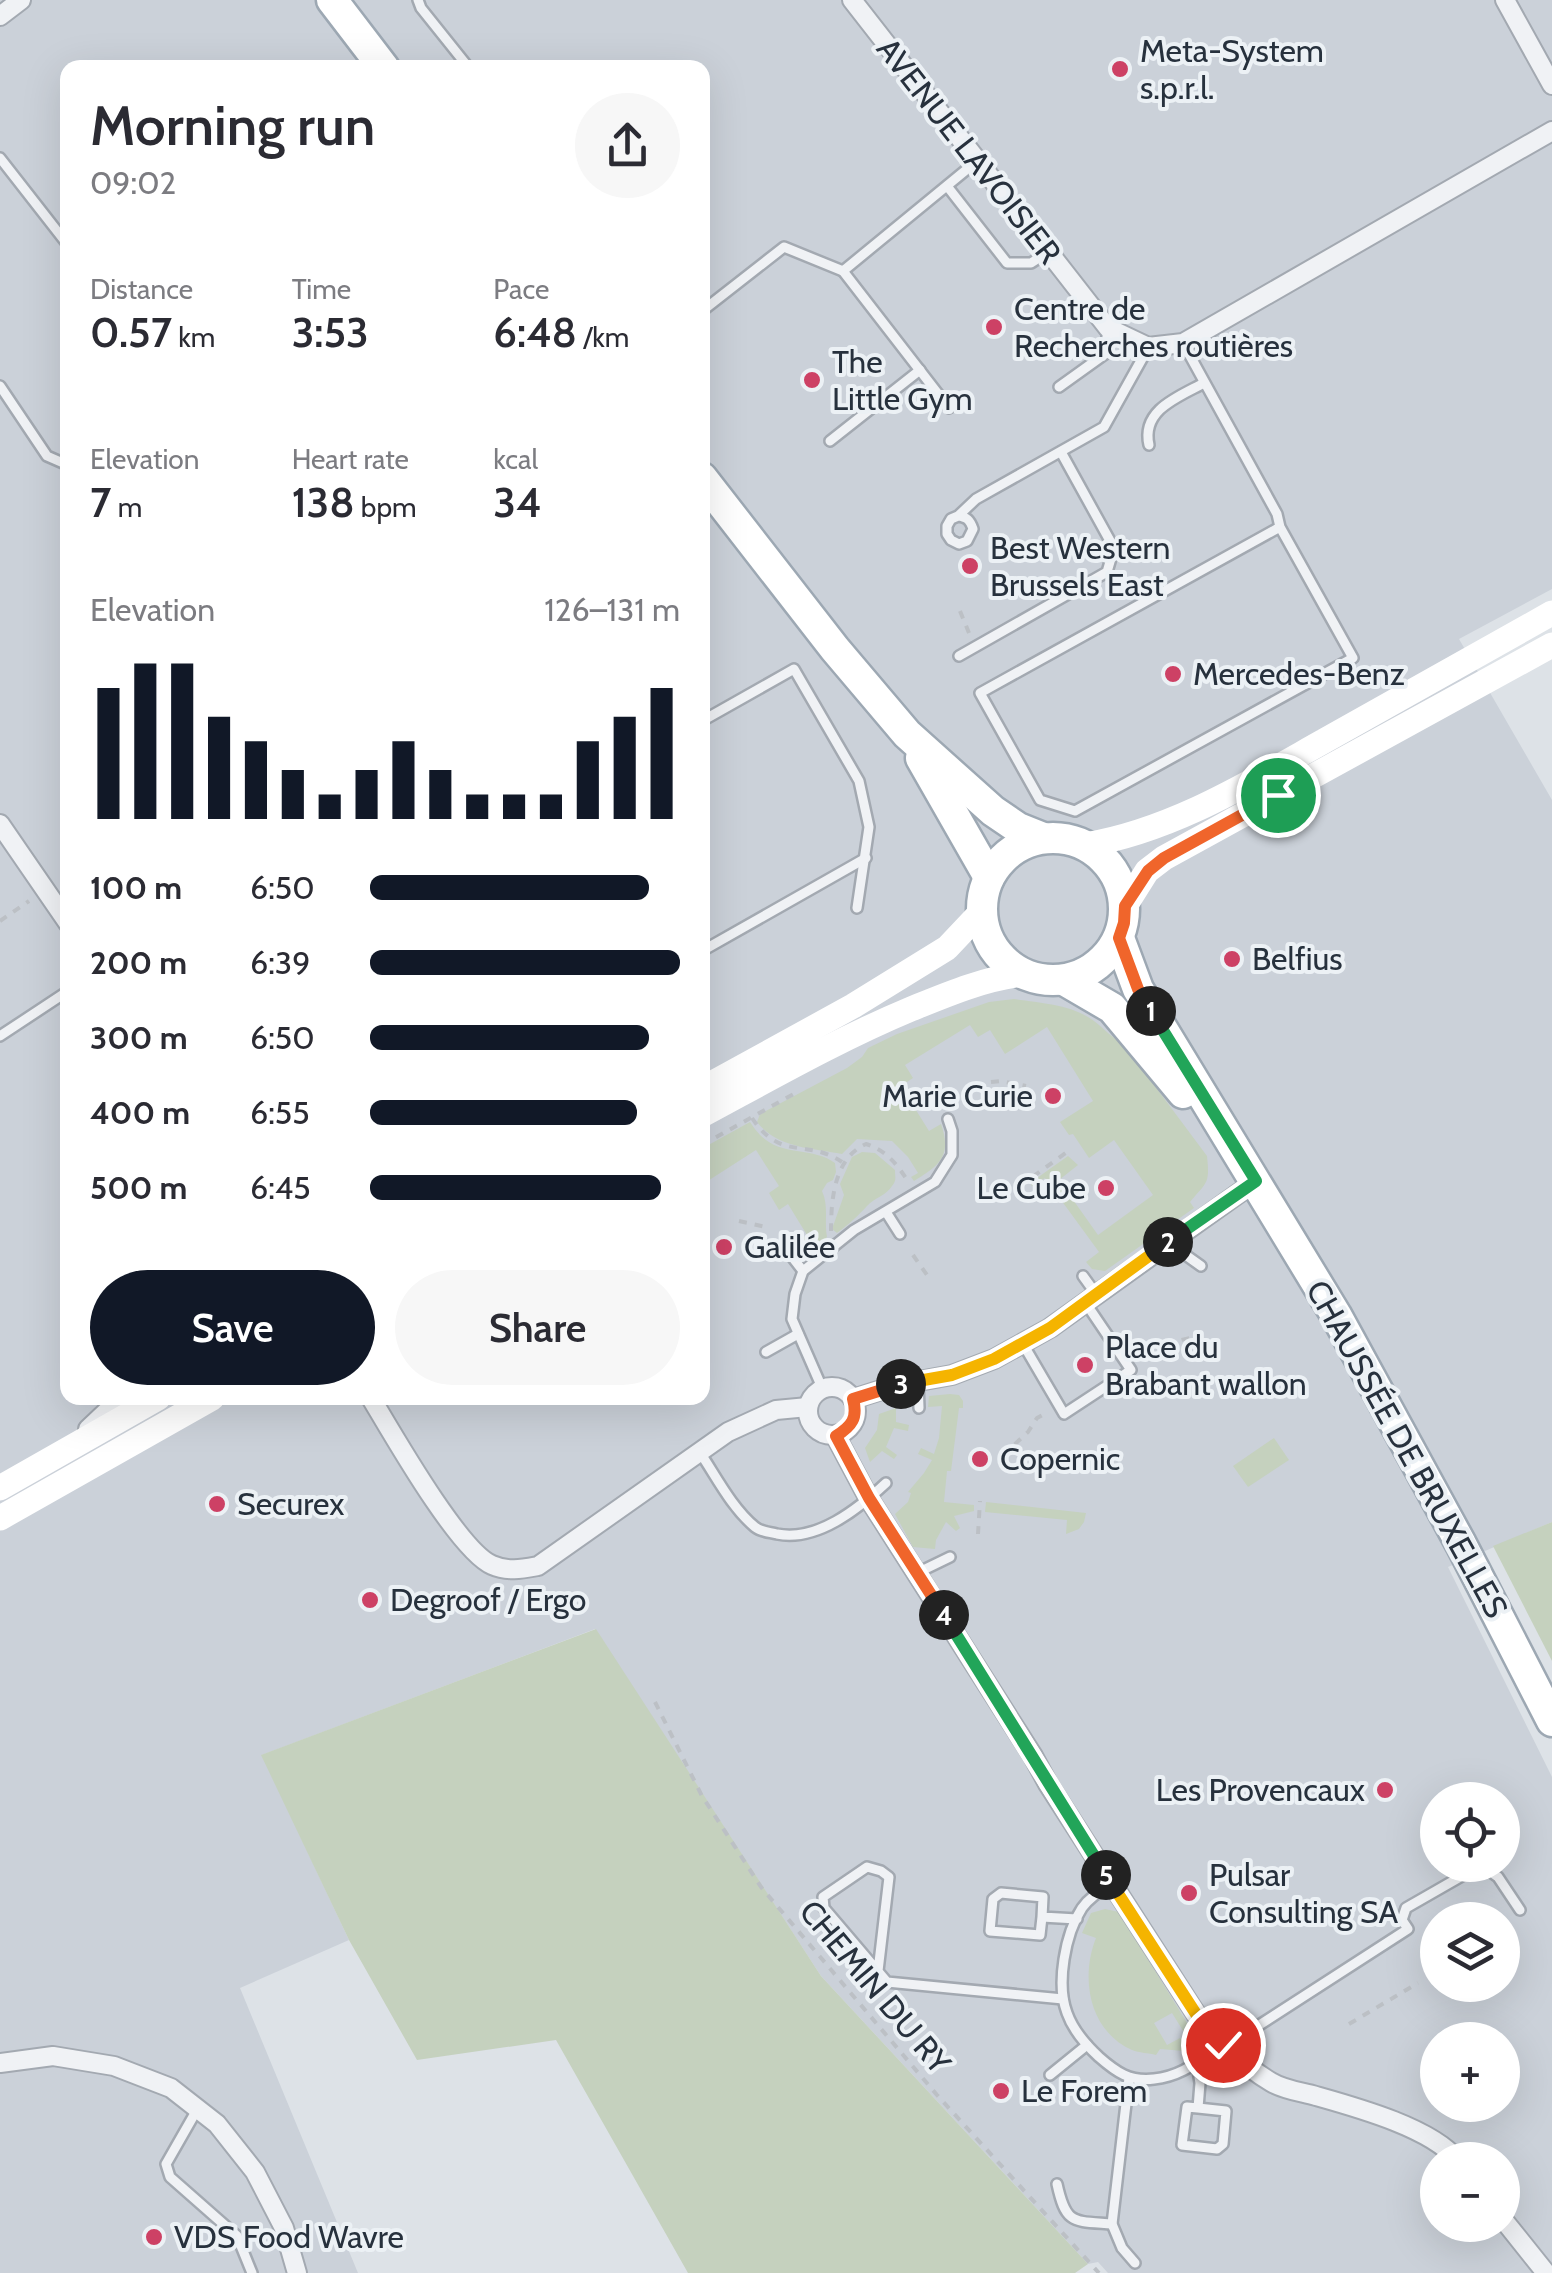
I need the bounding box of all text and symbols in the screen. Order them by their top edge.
street label: AVENUE LAVOISIER [869,30,1070,271]
place label: Meta-System s.p.r.l. [1140,31,1324,107]
marker: Meta-System s.p.r.l. [1109,58,1131,80]
text: Morning run [90,92,375,159]
button: share [575,93,680,198]
text: 09:02 [90,163,176,202]
text: Distance [90,272,193,306]
text: Time [292,272,351,306]
text: Pace [493,272,549,306]
place label: Centre de Recherches routières [1014,289,1293,365]
text: 0.57 [90,306,172,358]
text: 3:53 [292,306,369,358]
text: 6:48 [493,306,577,358]
marker: Centre de Recherches routières [983,316,1005,338]
text: km [172,320,215,354]
text: /km [577,320,629,354]
place label: The Little Gym [832,342,973,418]
marker: The Little Gym [801,369,823,391]
text: Elevation [90,442,199,476]
text: Heart rate [292,442,409,476]
text: kcal [493,442,538,476]
text: 7 [90,476,111,528]
text: 138 [292,476,355,528]
text: 34 [493,476,541,528]
text: m [111,490,142,524]
text: bpm [355,490,417,524]
place label: Best Western Brussels East [990,528,1170,604]
marker: Best Western Brussels East [959,555,981,577]
text: Elevation [90,590,215,629]
text: 126–131 m [544,590,680,629]
place label: Mercedes-Benz [1193,654,1405,693]
marker: Mercedes-Benz [1162,663,1184,685]
pin [1236,753,1321,838]
icon: arrive [1251,768,1306,823]
text: 100 m [90,868,182,907]
text: 6:50 [250,868,314,907]
place label: Belfius [1252,939,1342,978]
text: 200 m [90,943,187,982]
text: 6:39 [250,943,310,982]
marker: Belfius [1221,948,1243,970]
pin: 1 [1126,986,1176,1036]
text: 1 [1146,994,1156,1028]
text: 300 m [90,1018,187,1057]
text: 6:50 [250,1018,314,1057]
place label: Marie Curie [882,1076,1033,1115]
marker: Marie Curie [1042,1085,1064,1107]
text: 400 m [90,1093,190,1132]
text: 6:55 [250,1093,309,1132]
text: 500 m [90,1168,187,1207]
text: 6:45 [250,1168,311,1207]
place label: Le Cube [977,1168,1086,1207]
marker: Le Cube [1095,1177,1117,1199]
pin: 2 [1143,1217,1193,1267]
text: 2 [1161,1225,1175,1259]
place label: Galilée [744,1227,835,1266]
marker: Galilée [713,1236,735,1258]
button: Save [90,1270,375,1385]
button: Share [395,1270,680,1385]
street label: CHAUSSÉE DE BRUXELLES [1298,1273,1517,1624]
place label: Place du Brabant wallon [1105,1327,1307,1403]
marker: Place du Brabant wallon [1074,1354,1096,1376]
pin: 3 [876,1359,926,1409]
text: 3 [893,1367,909,1401]
place label: Copernic [1000,1439,1120,1478]
marker: Copernic [969,1448,991,1470]
place label: Securex [237,1484,344,1523]
marker: Securex [206,1493,228,1515]
place label: Degroof / Ergo [390,1580,586,1619]
marker: Degroof / Ergo [359,1589,381,1611]
pin: 4 [919,1590,969,1640]
text: 4 [935,1598,953,1632]
place label: Les Provencaux [1156,1770,1365,1809]
marker: Les Provencaux [1374,1779,1396,1801]
map controls [1420,1782,1520,2242]
button: locate [1420,1782,1520,1882]
pin: 5 [1081,1850,1131,1900]
place label: Pulsar Consulting SA [1209,1855,1398,1931]
text: 5 [1098,1858,1114,1892]
marker: Pulsar Consulting SA [1178,1882,1200,1904]
street label: CHEMIN DU RY [792,1892,960,2082]
button: layers [1420,1902,1520,2002]
pin [1181,2003,1266,2088]
icon: check [1196,2018,1251,2073]
button: + [1420,2022,1520,2122]
place label: Le Forem [1021,2071,1147,2110]
marker: Le Forem [990,2080,1012,2102]
button: − [1420,2142,1520,2242]
place label: VDS Food Wavre [174,2217,404,2256]
marker: VDS Food Wavre [143,2226,165,2248]

